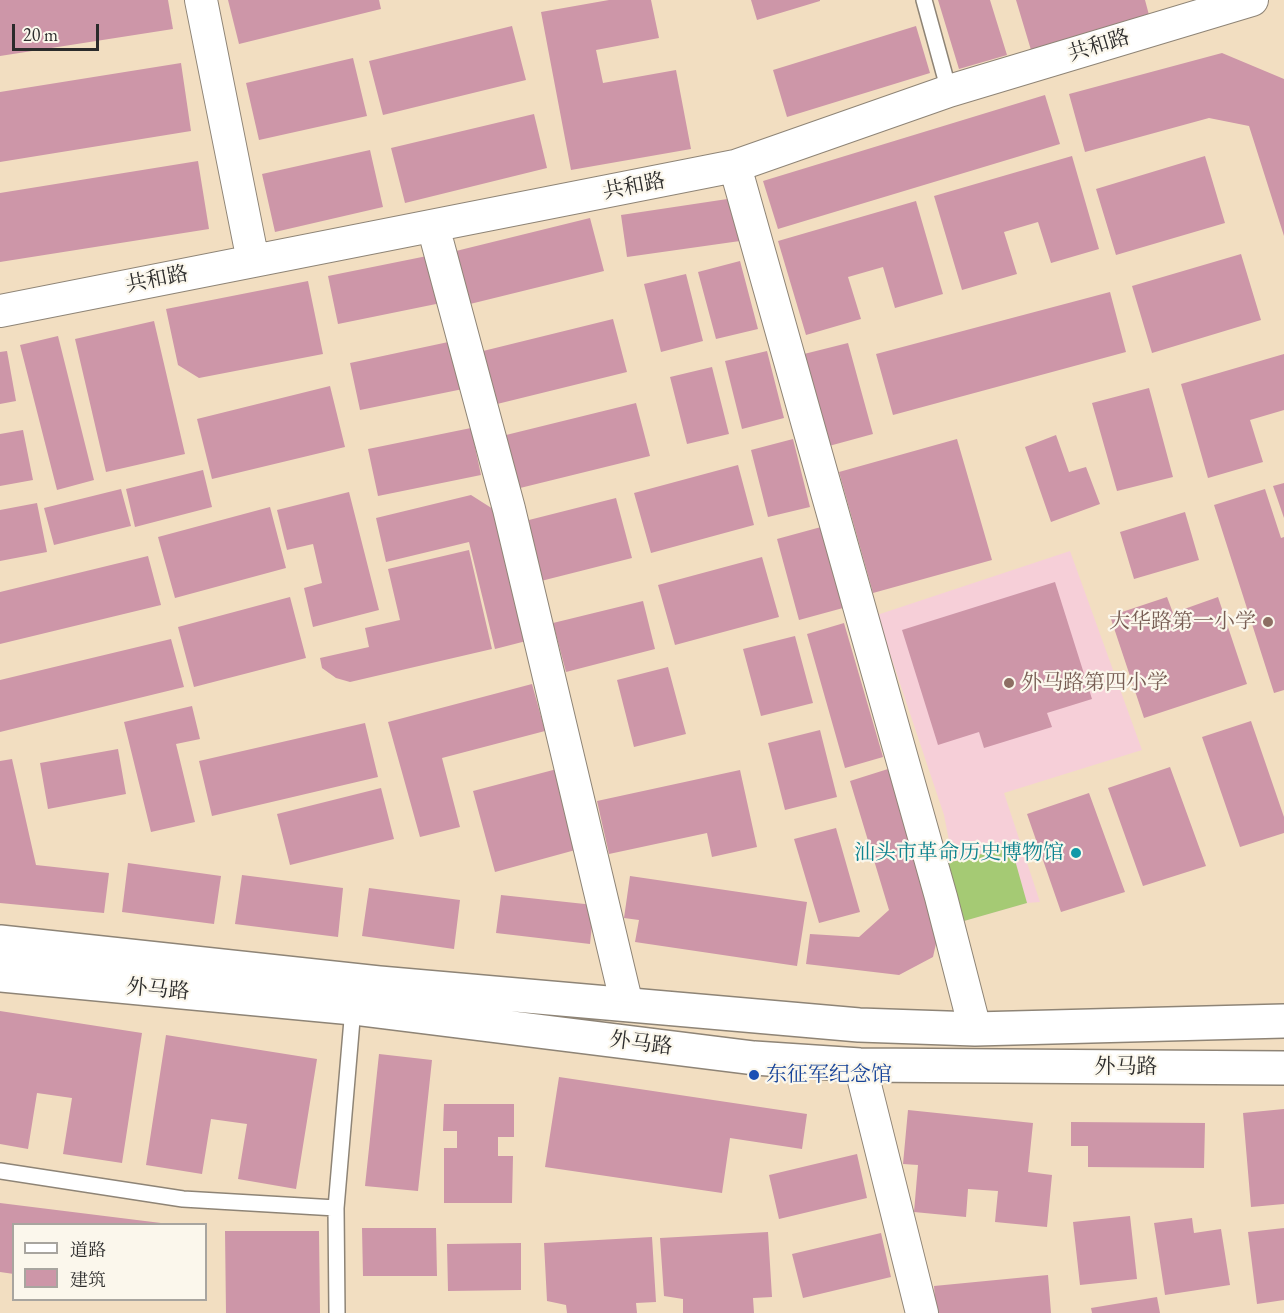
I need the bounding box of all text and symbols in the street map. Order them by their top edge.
scale bar [15,12,102,50]
text: 20 m [23,23,58,46]
street label: 共和路 [1065,25,1133,67]
street label: 共和路 [601,169,667,205]
street label: 共和路 [124,262,190,298]
place label: 大华路第一小学 [1109,609,1256,635]
marker: 大华路第一小学 [1261,615,1275,629]
place label: 外马路第四小学 [1021,670,1168,696]
marker: 外马路第四小学 [1002,676,1016,690]
place label: 汕头市革命历史博物馆 [854,840,1064,866]
marker: 汕头市革命历史博物馆 [1069,846,1083,860]
street label: 外马路 [126,975,190,1005]
street label: 外马路 [608,1028,674,1060]
street label: 外马路 [1095,1054,1157,1080]
place label: 东征军纪念馆 [766,1062,892,1088]
marker: 东征军纪念馆 [747,1068,761,1082]
legend [12,1223,207,1301]
text: 道路 [70,1238,106,1261]
text: 建筑 [70,1268,106,1291]

